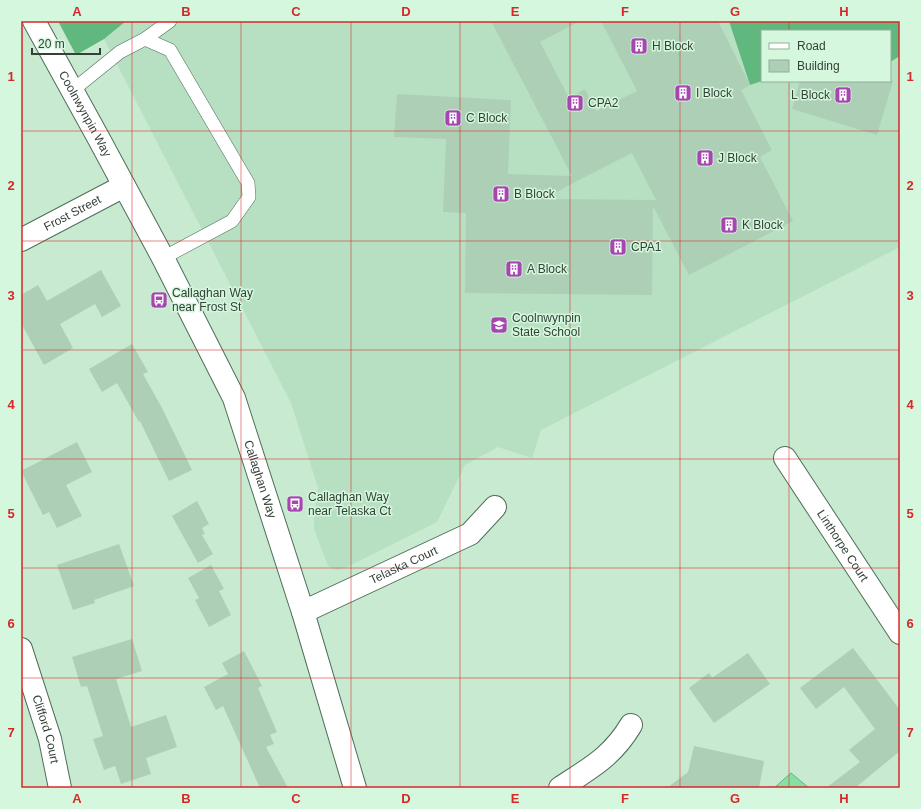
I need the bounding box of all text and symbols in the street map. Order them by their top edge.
text: A [72,4,82,19]
text: B [181,4,191,19]
text: C [291,4,301,19]
text: D [401,4,411,19]
text: E [511,4,520,19]
text: F [621,4,629,19]
text: G [730,4,740,19]
text: H [839,4,849,19]
scale bar [32,30,100,56]
legend [761,30,891,82]
building icon: H Block [629,36,649,56]
text: 20 m [38,37,65,51]
place label: H Block [652,39,694,53]
text: Road [797,39,826,53]
text: Building [797,59,840,73]
text: 1 [7,69,15,84]
street label: Coolnwynpin Way [56,69,114,159]
text: 1 [906,69,914,84]
building icon: I Block [673,83,693,103]
building icon: L Block [833,85,853,105]
place label: I Block [696,86,733,100]
place label: L Block [791,88,831,102]
building icon: CPA2 [565,93,585,113]
place label: CPA2 [588,96,619,110]
building icon: C Block [443,108,463,128]
place label: C Block [466,111,508,125]
building icon: J Block [695,148,715,168]
place label: J Block [718,151,758,165]
text: 2 [7,178,15,193]
text: 2 [906,178,914,193]
building icon: B Block [491,184,511,204]
place label: B Block [514,187,556,201]
street label: Frost Street [41,192,104,234]
building icon: K Block [719,215,739,235]
place label: K Block [742,218,784,232]
building icon: CPA1 [608,237,628,257]
place label: CPA1 [631,240,662,254]
building icon: A Block [504,259,524,279]
place label: A Block [527,262,568,276]
place label: Callaghan Way near Frost St [172,286,253,314]
text: 3 [7,288,15,303]
text: 3 [906,288,914,303]
bus stop icon: Callaghan Way near Frost St [149,290,169,310]
place label: Coolnwynpin State School [512,311,581,339]
school or university icon: Coolnwynpin State School [489,315,509,335]
text: 4 [7,397,15,412]
text: 4 [906,397,914,412]
street label: Callaghan Way [241,438,279,520]
place label: Callaghan Way near Telaska Ct [308,490,392,518]
bus stop icon: Callaghan Way near Telaska Ct [285,494,305,514]
text: 5 [7,506,15,521]
text: 5 [906,506,914,521]
street label: Linthorpe Court [814,507,872,585]
street label: Telaska Court [367,543,440,587]
text: 6 [7,616,15,631]
text: 6 [906,616,914,631]
street label: Clifford Court [29,693,62,765]
text: 7 [7,725,15,740]
text: 7 [906,725,914,740]
text: A [72,791,82,806]
text: B [181,791,191,806]
text: C [291,791,301,806]
text: D [401,791,411,806]
text: E [511,791,520,806]
text: F [621,791,629,806]
text: G [730,791,740,806]
text: H [839,791,849,806]

